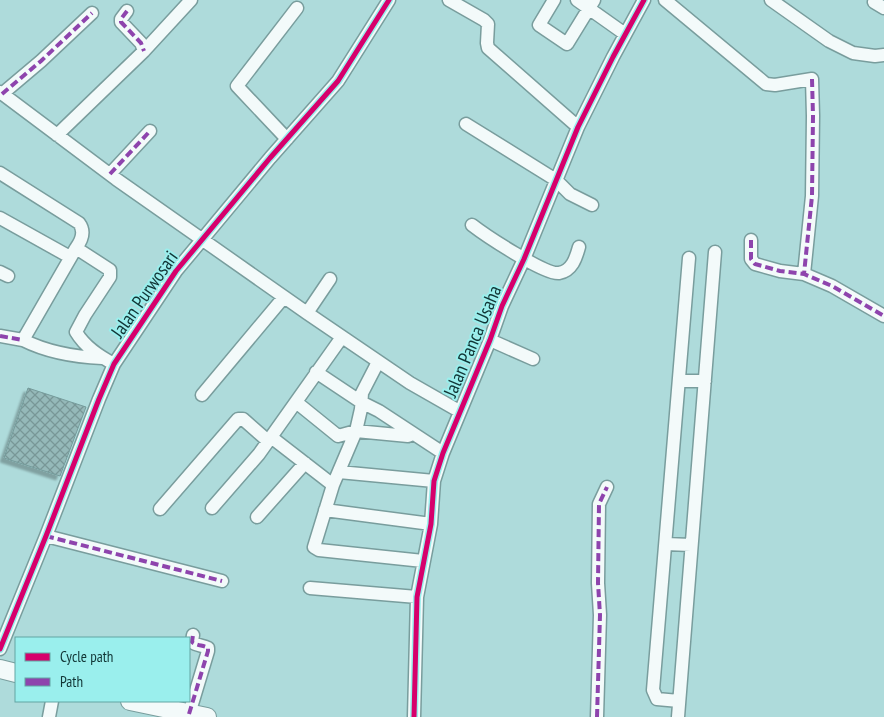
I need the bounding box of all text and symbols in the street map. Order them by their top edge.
street label: Jalan Purwosari [105,246,183,343]
street label: Jalan Panca Usaha [437,282,506,401]
legend [15,637,190,702]
text: Cycle path [60,647,113,666]
text: Path [60,672,83,691]

